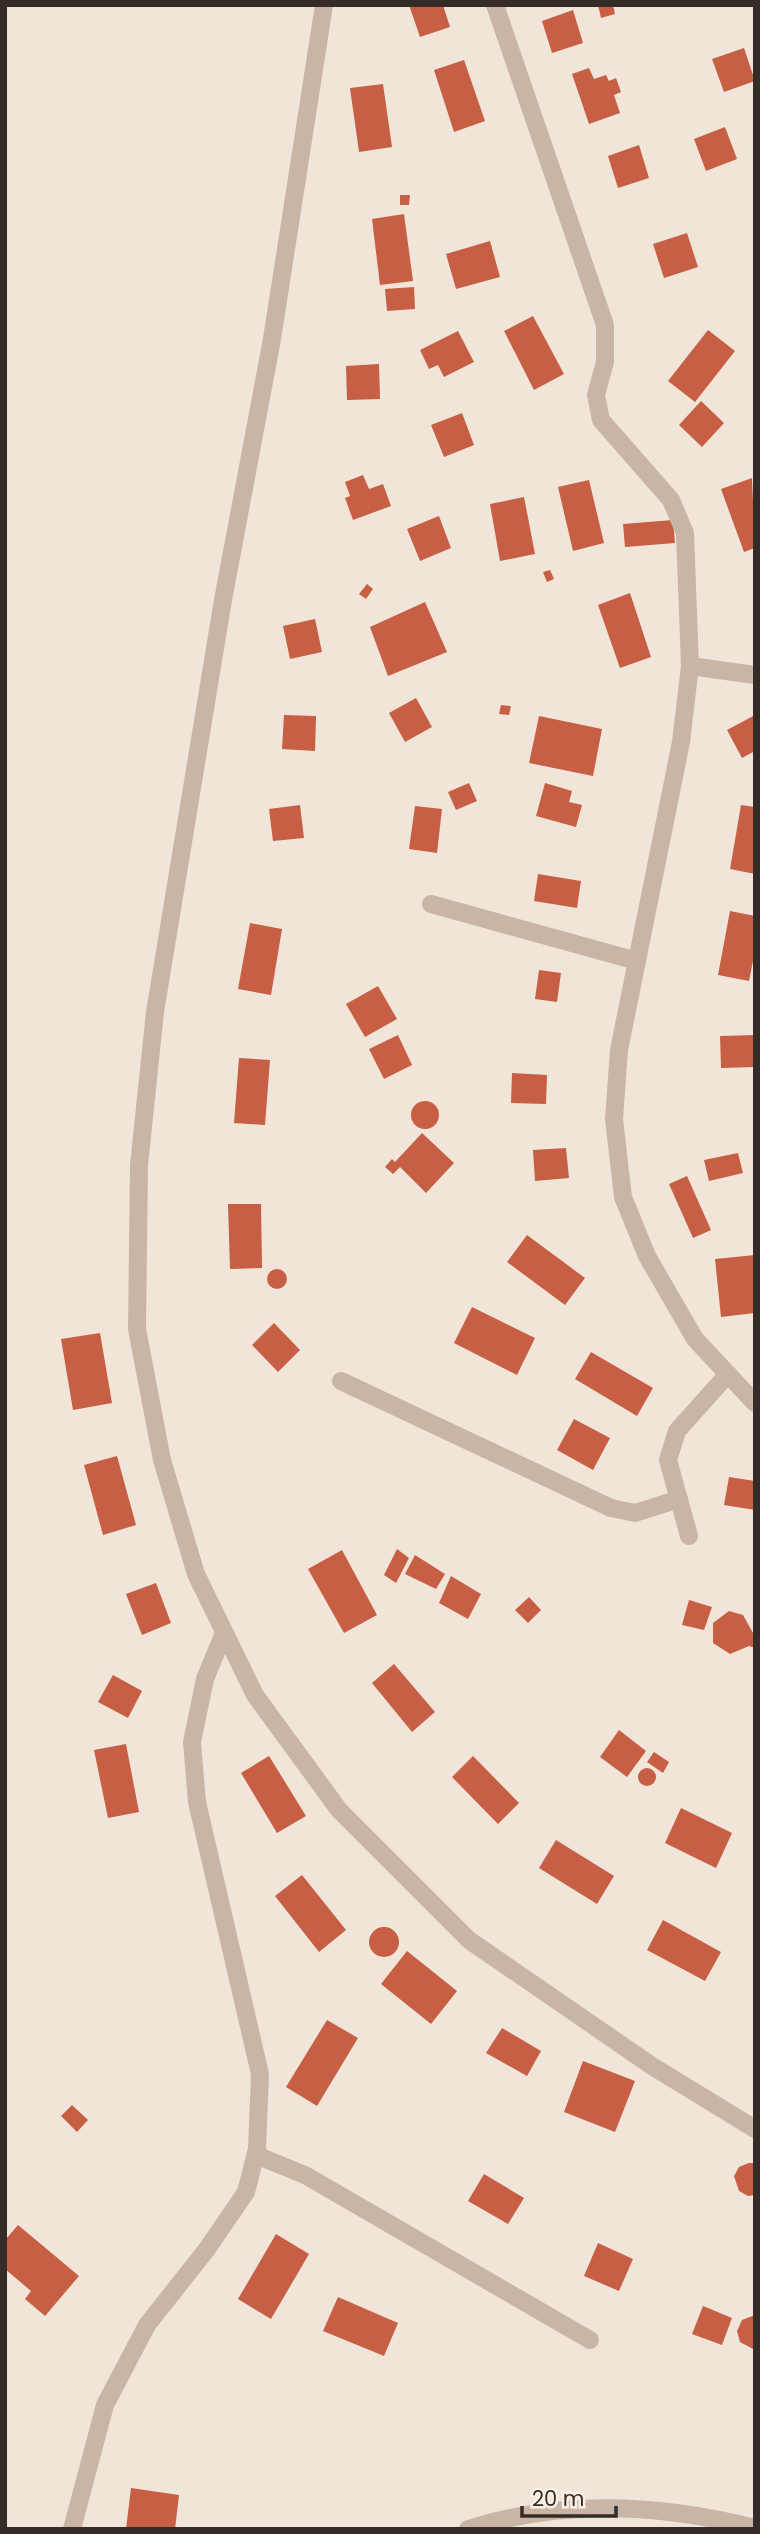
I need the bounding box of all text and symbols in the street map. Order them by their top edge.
scale bar [522,2474,616,2518]
text: 20 m [532,2484,585,2513]

